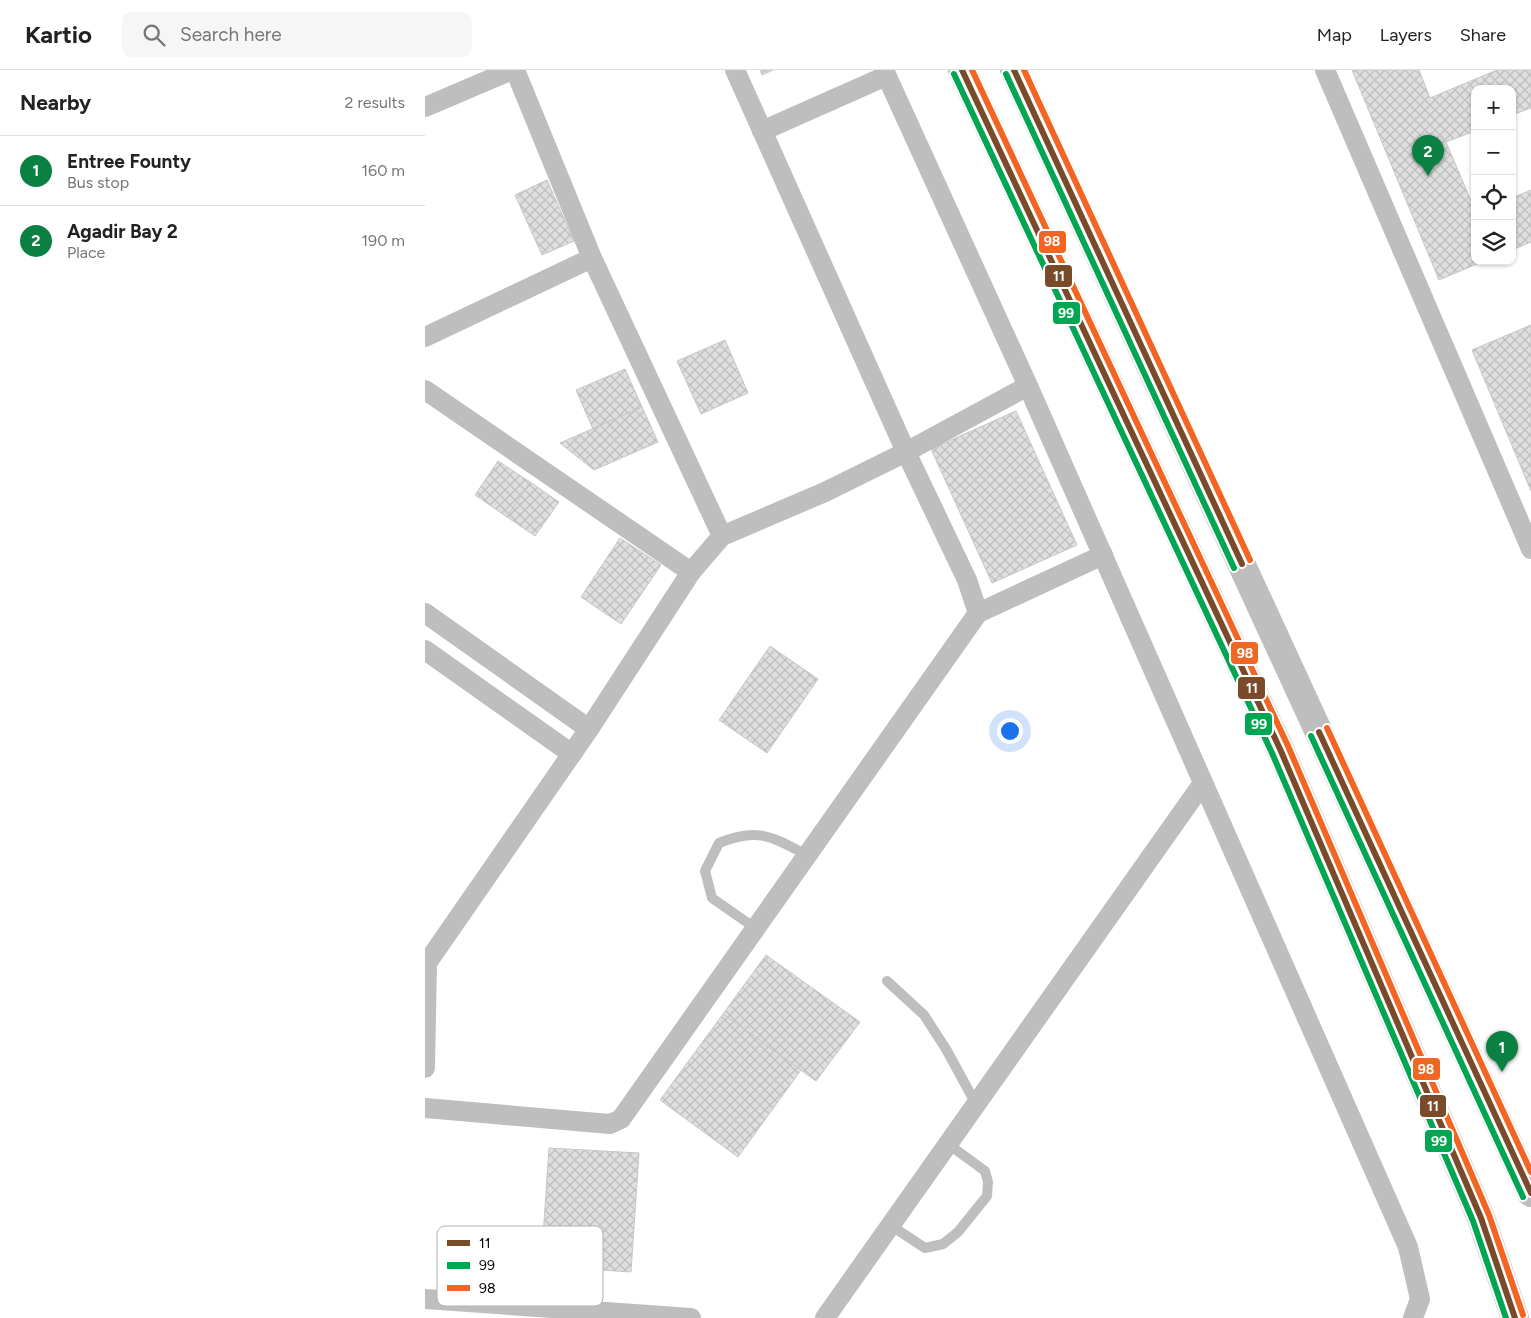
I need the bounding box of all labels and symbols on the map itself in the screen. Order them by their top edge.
pin: 2 [1412,135,1444,176]
line badge: 98 [1038,230,1067,254]
text: 98 [1044,233,1060,250]
line badge: 11 [1044,264,1073,288]
text: 11 [1053,268,1065,285]
line badge: 99 [1052,301,1081,325]
text: 99 [1058,305,1074,322]
line badge: 98 [1230,641,1259,665]
text: 98 [1237,645,1253,662]
line badge: 11 [1237,676,1266,700]
text: 11 [1246,680,1258,697]
line badge: 99 [1244,712,1273,736]
text: 99 [1251,716,1267,733]
your location [997,718,1023,744]
pin: 1 [1486,1031,1518,1072]
line badge: 98 [1412,1057,1441,1081]
text: 98 [1418,1061,1434,1078]
line badge: 11 [1419,1094,1447,1118]
text: 11 [1427,1098,1439,1115]
line badge: 99 [1424,1129,1453,1153]
text: 99 [1431,1133,1447,1150]
legend [437,1226,603,1306]
text: 11 [479,1235,491,1252]
text: 99 [479,1257,495,1274]
text: 98 [479,1280,496,1297]

